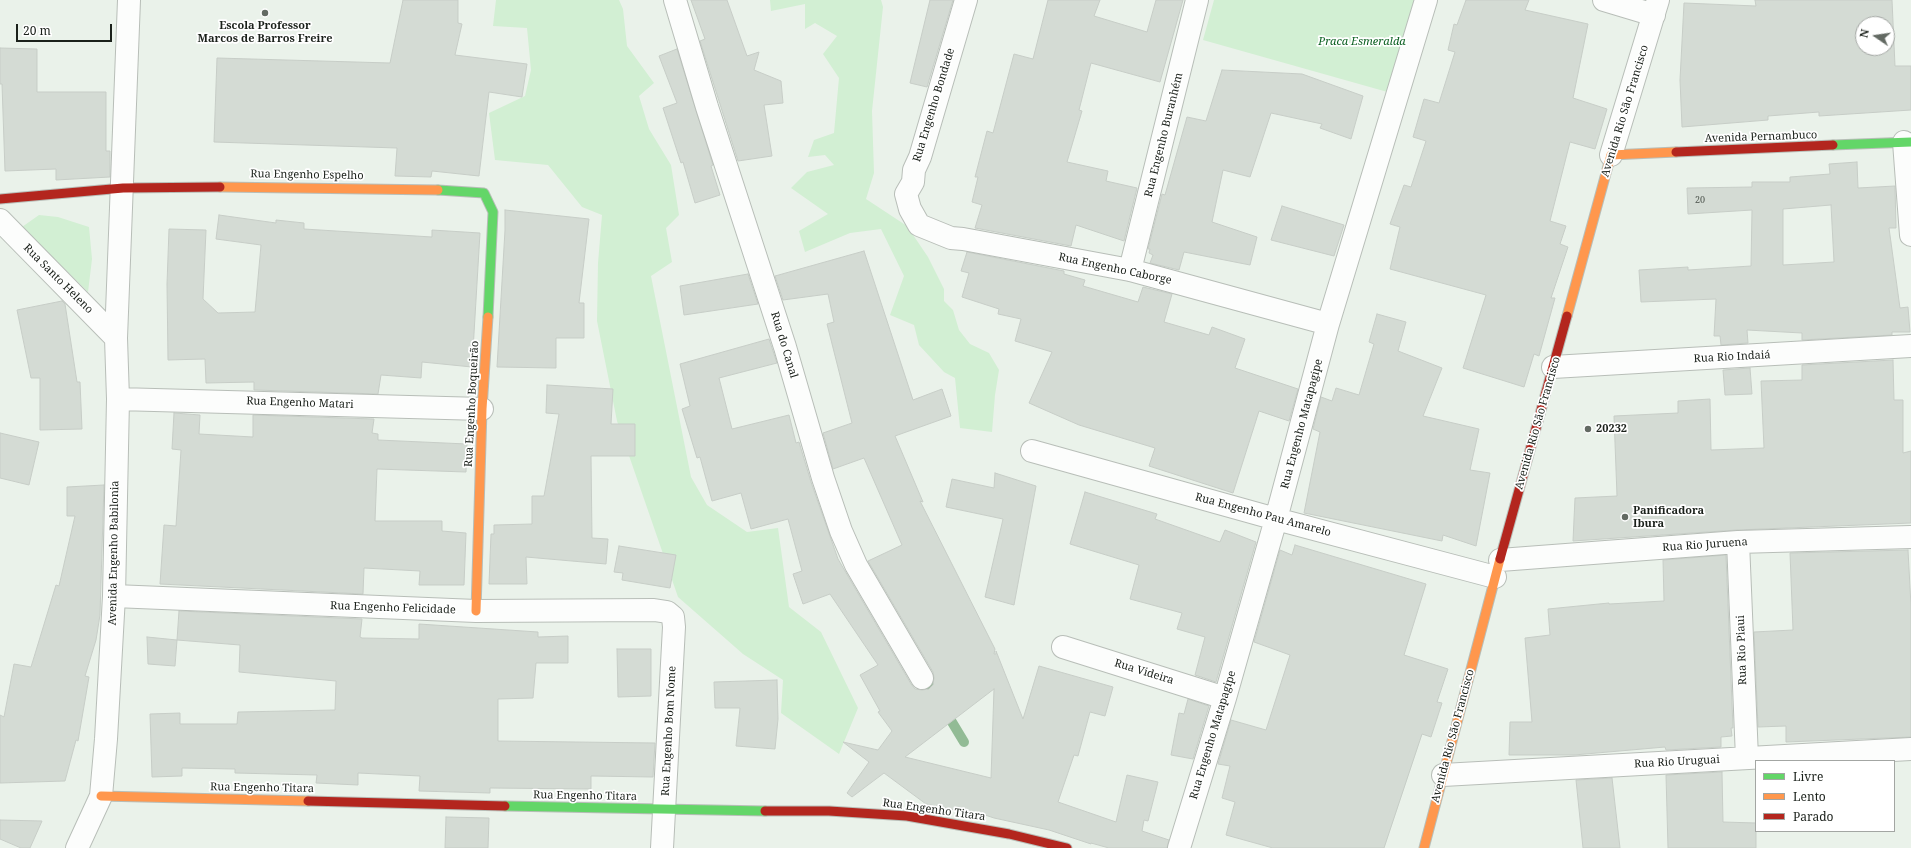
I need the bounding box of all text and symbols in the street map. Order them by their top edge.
marker: Escola Professor Marcos de Barros Freire [260,8,270,18]
scale bar [18,16,114,42]
north arrow [1855,16,1895,56]
place label: Escola Professor Marcos de Barros Freire [197,19,333,45]
text: 20 m [23,22,51,39]
text: N [1856,28,1872,39]
park label: Praca Esmeralda [1318,35,1406,49]
street label: Avenida Rio São Francisco [1599,43,1651,179]
street label: Rua Engenho Bondade [910,46,958,164]
street label: Rua Engenho Buranhém [1142,71,1186,199]
street label: Avenida Pernambuco [1704,128,1818,146]
street label: Rua Engenho Espelho [250,167,364,183]
house number: 20 [1695,195,1705,205]
street label: Rua Santo Heleno [20,241,96,317]
street label: Rua Engenho Caborge [1057,251,1173,287]
street label: Rua do Canal [768,310,800,380]
street label: Rua Engenho Boqueirão [462,341,482,467]
street label: Rua Rio Indaiá [1693,348,1771,366]
street label: Avenida Rio São Francisco [1513,355,1563,491]
street label: Rua Engenho Matapagipe [1278,358,1326,490]
street label: Rua Engenho Matari [246,395,354,411]
place label: 20232 [1596,422,1627,436]
marker: 20232 [1583,424,1593,434]
street label: Avenida Engenho Babilonia [106,480,122,626]
street label: Rua Engenho Pau Amarelo [1194,490,1332,540]
place label: Panificadora Ibura [1633,504,1704,530]
marker: Panificadora Ibura [1620,512,1630,522]
street label: Rua Rio Juruena [1662,535,1748,555]
street label: Rua Engenho Felicidade [330,599,456,617]
street label: Rua Rio Piaui [1734,615,1750,685]
street label: Rua Videira [1113,657,1175,687]
street label: Rua Engenho Bom Nome [659,666,679,796]
street label: Avenida Rio São Francisco [1429,668,1477,804]
street label: Rua Engenho Matapagipe [1187,669,1239,801]
street label: Rua Rio Uruguai [1634,753,1720,771]
legend [1755,760,1895,832]
text: Livre [1793,768,1823,785]
street label: Rua Engenho Titara [210,780,314,796]
street label: Rua Engenho Titara [533,788,637,804]
text: Lento [1793,788,1826,805]
street label: Rua Engenho Titara [882,796,986,824]
text: Parado [1793,808,1833,825]

